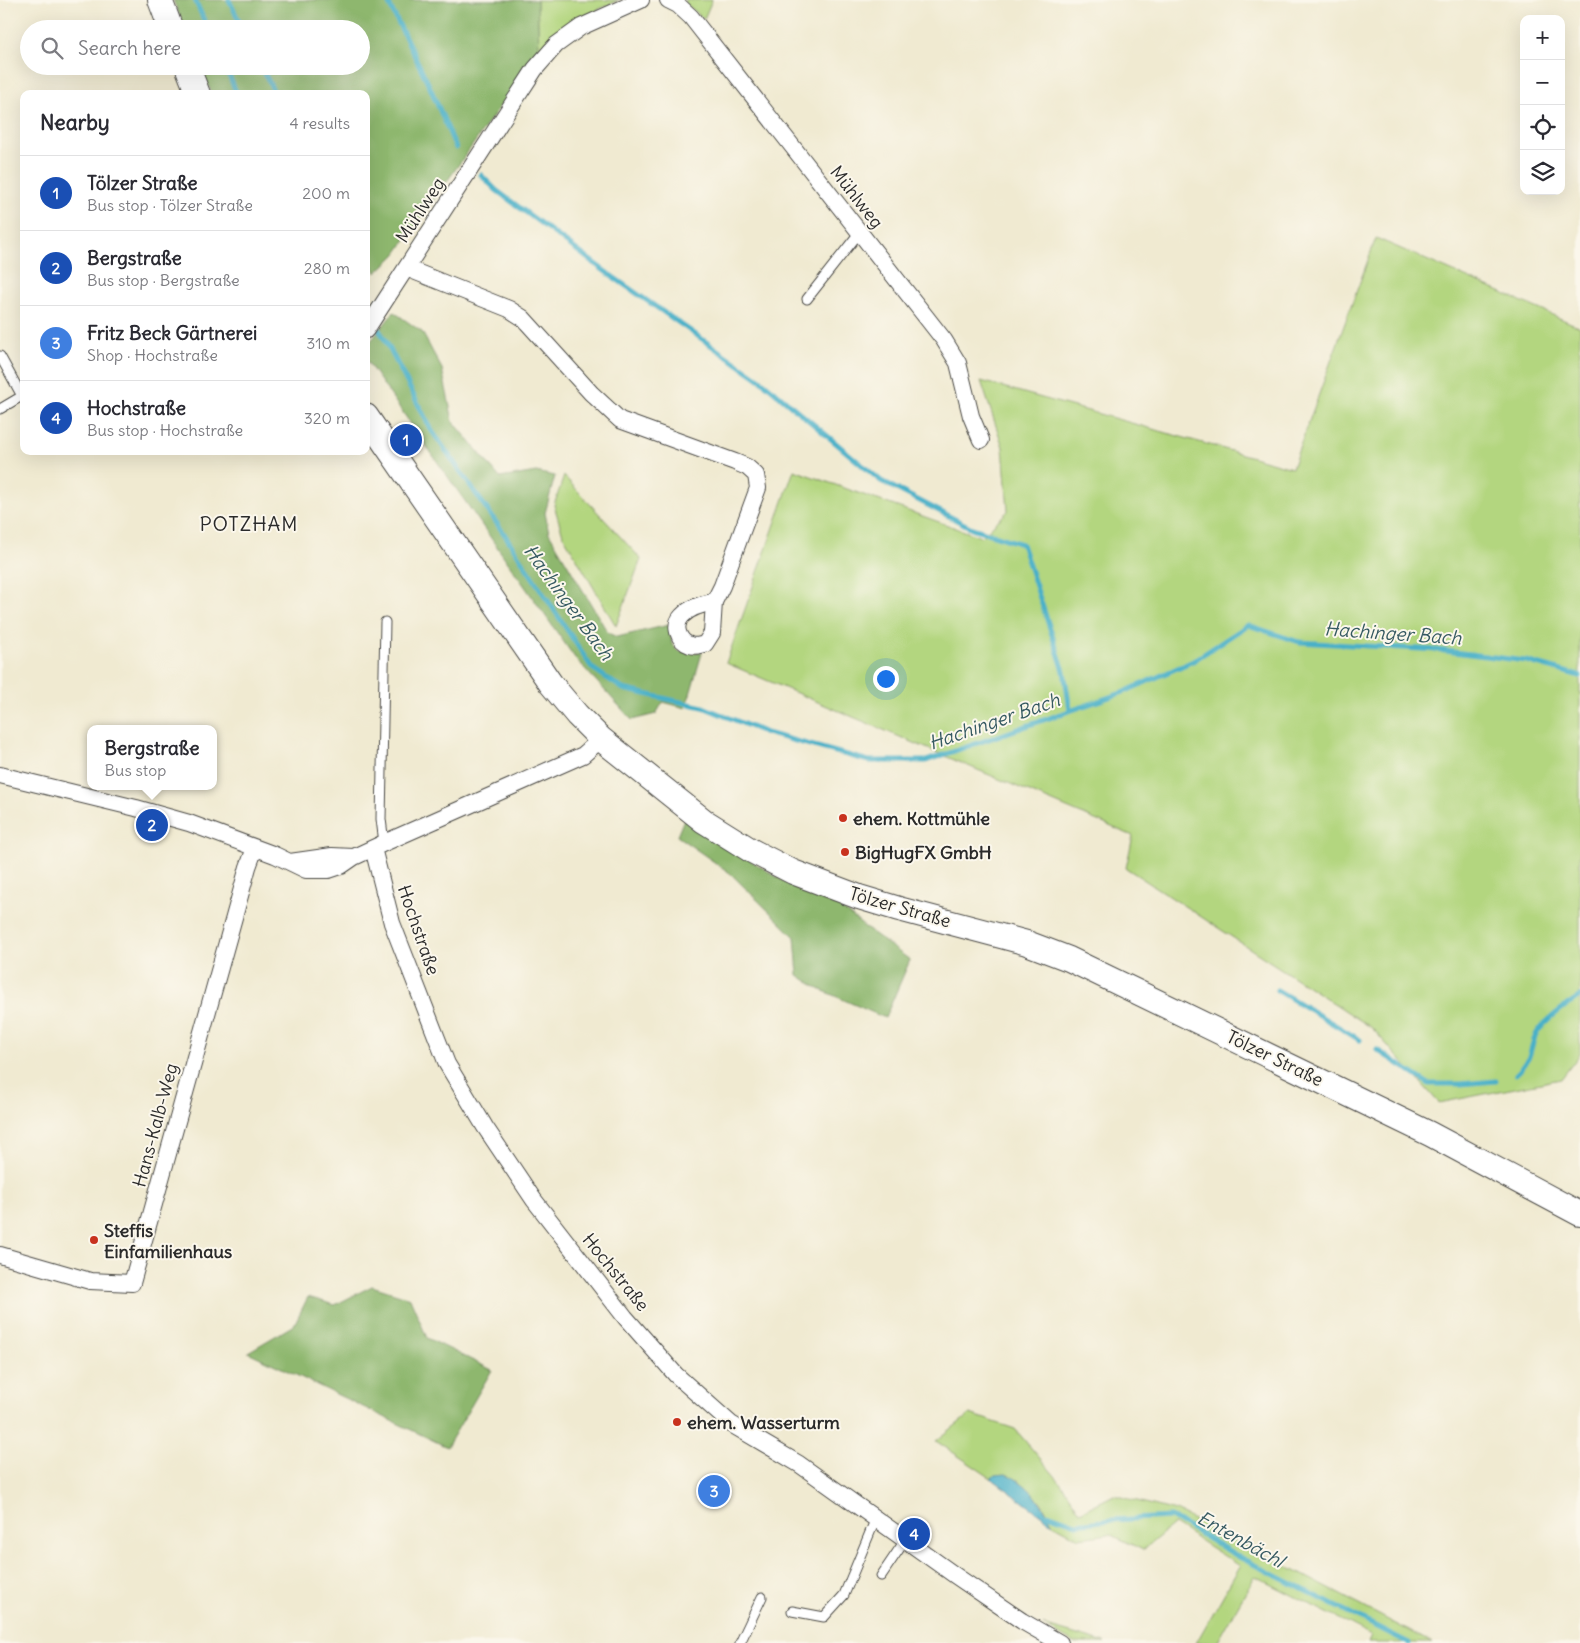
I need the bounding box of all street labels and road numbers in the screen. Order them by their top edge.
street label: Mühlweg [825,161,889,233]
street label: Mühlweg [390,173,450,247]
street label: Hochstraße [393,882,445,978]
street label: Tölzer Straße [847,882,953,932]
street label: Tölzer Straße [1223,1025,1327,1091]
street label: Hans-Kalb-Weg [127,1061,183,1189]
street label: Hochstraße [578,1228,654,1316]

